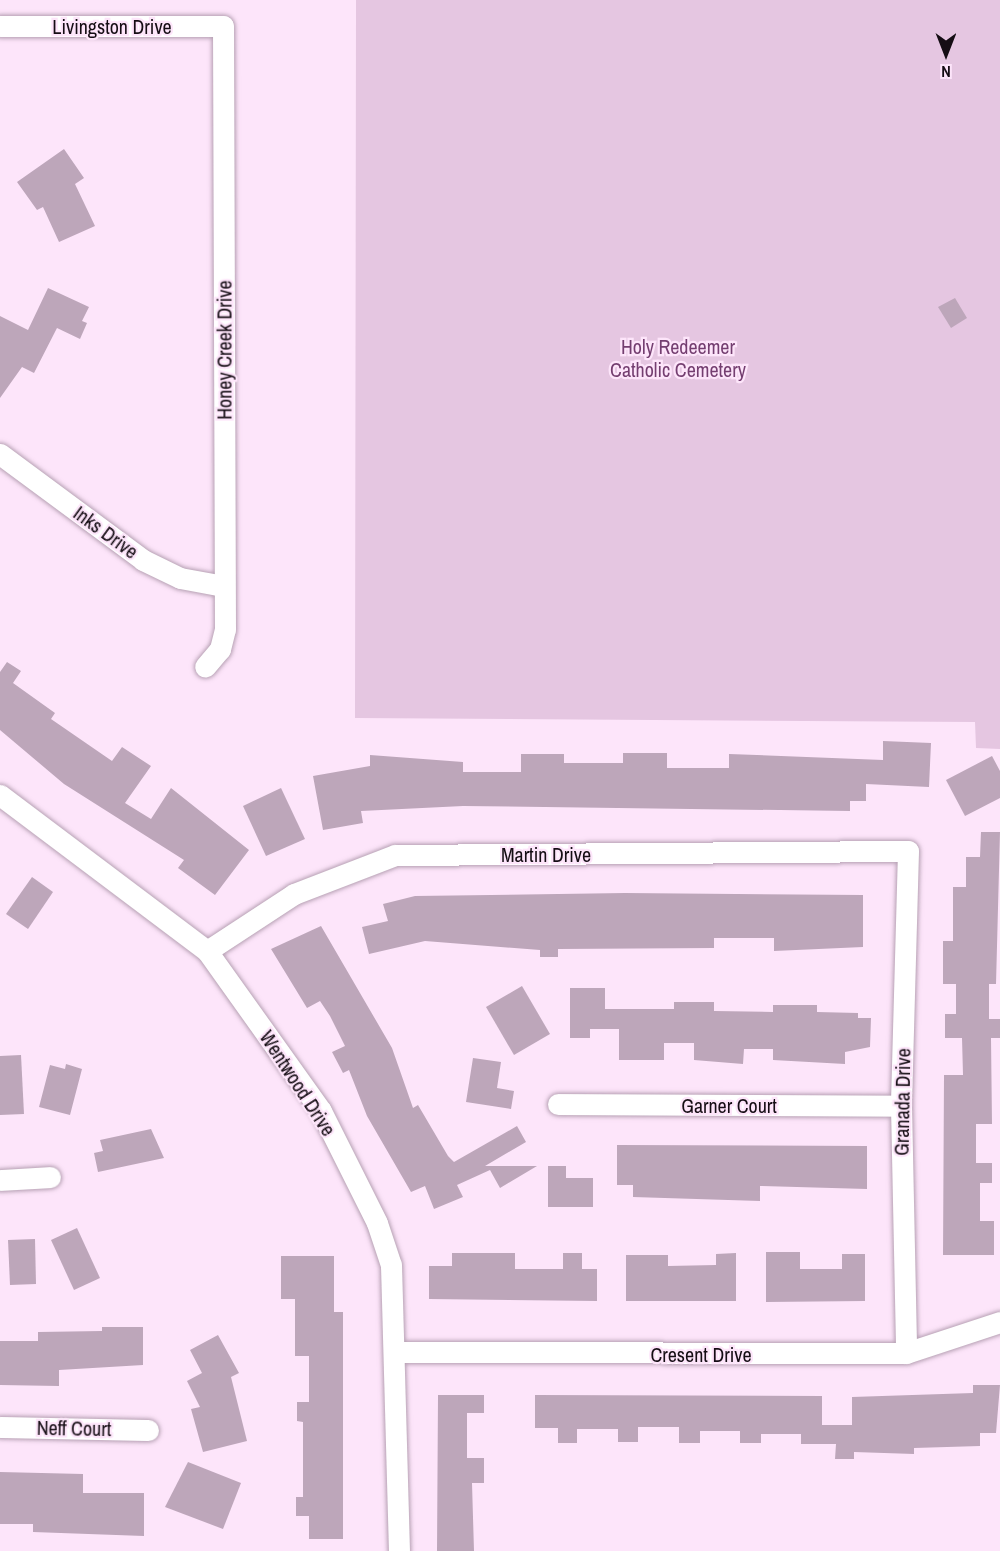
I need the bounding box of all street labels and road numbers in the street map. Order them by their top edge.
street label: Livingston Drive [52,14,172,38]
street label: Honey Creek Drive [212,280,236,420]
street label: Inks Drive [69,501,143,563]
street label: Martin Drive [501,842,591,866]
street label: Wentwood Drive [255,1026,341,1140]
street label: Granada Drive [889,1048,915,1156]
street label: Garner Court [681,1093,777,1117]
street label: Cresent Drive [650,1342,752,1366]
street label: Neff Court [37,1415,111,1441]

